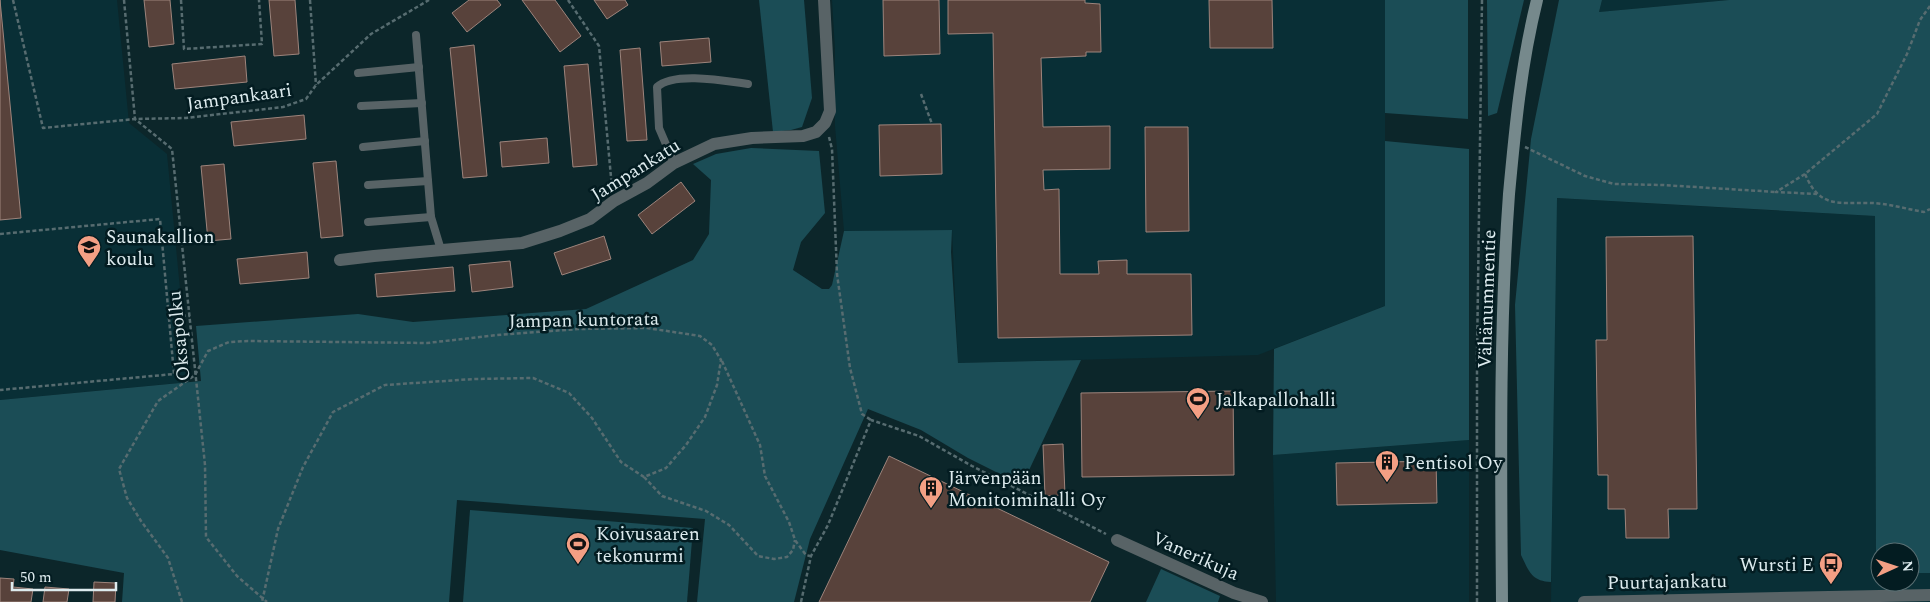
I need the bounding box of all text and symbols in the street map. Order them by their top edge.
street label: Jampankaari [185,76,294,119]
street label: Jampankatu [585,131,686,209]
place label: Saunakallion koulu [106,223,215,274]
street label: Vähänummentie [1471,229,1504,369]
school or university icon: Saunakallion koulu [76,234,102,268]
street label: Oksapolku [160,289,199,383]
street label: Jampan kuntorata [508,305,660,336]
sports icon: Jalkapallohalli [1185,386,1211,420]
place label: Jalkapallohalli [1216,386,1336,415]
building icon: Pentisol Oy [1374,449,1400,483]
place label: Pentisol Oy [1404,449,1503,478]
place label: Järvenpään Monitoimihalli Oy [948,464,1106,515]
building icon: Järvenpään Monitoimihalli Oy [918,475,944,509]
place label: Koivusaaren tekonurmi [596,520,700,571]
street label: Vanerikuja [1147,524,1244,589]
sports icon: Koivusaaren tekonurmi [565,531,591,565]
north arrow [1870,542,1920,592]
place label: Wursti E [1740,551,1814,580]
bus stop icon: Wursti E [1818,551,1844,585]
scale bar [12,560,116,592]
text: N [1897,560,1918,573]
text: 50 m [20,566,52,589]
street label: Puurtajankatu [1607,567,1728,598]

